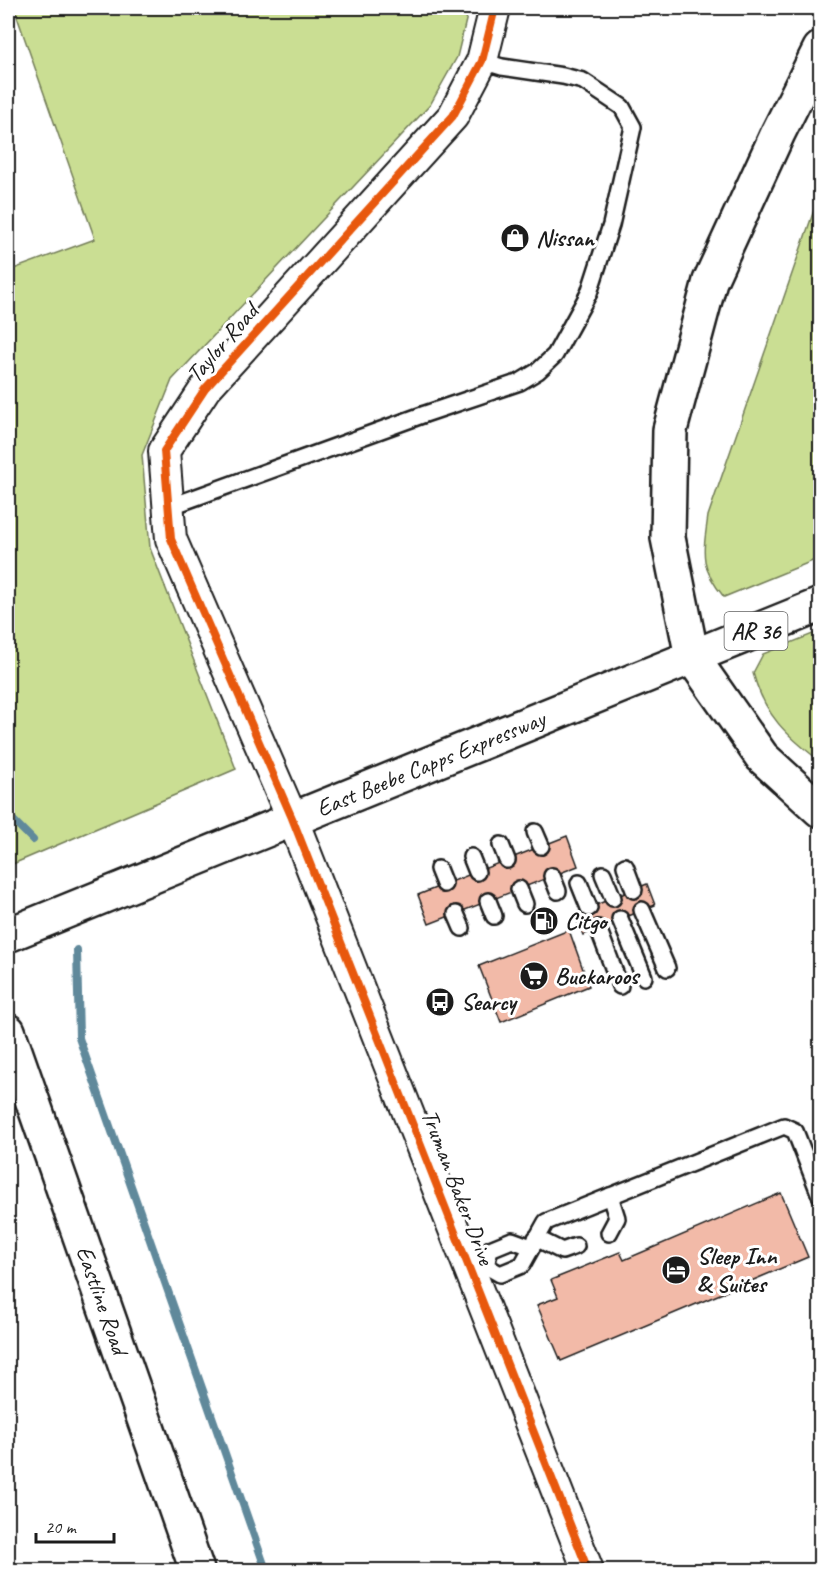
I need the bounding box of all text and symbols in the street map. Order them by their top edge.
shop icon: Nissan [499,222,531,254]
place label: Nissan [536,223,596,253]
street label: Taylor Road [180,295,267,389]
road number: AR 36 [724,612,788,650]
street label: East Beebe Capps Expressway [312,703,551,823]
fuel station icon: Citgo [528,905,560,937]
place label: Citgo [565,906,609,936]
supermarket icon: Buckaroos [518,960,550,992]
place label: Buckaroos [555,961,641,991]
bus stop icon: Searcy [424,986,456,1018]
place label: Searcy [461,987,519,1017]
street label: Truman Baker Drive [415,1105,502,1271]
place label: Sleep Inn & Suites [697,1241,777,1299]
street label: Eastline Road [70,1242,136,1361]
hotel icon: Sleep Inn & Suites [660,1254,692,1286]
scale bar [36,1506,114,1544]
text: 20 m [45,1516,78,1538]

